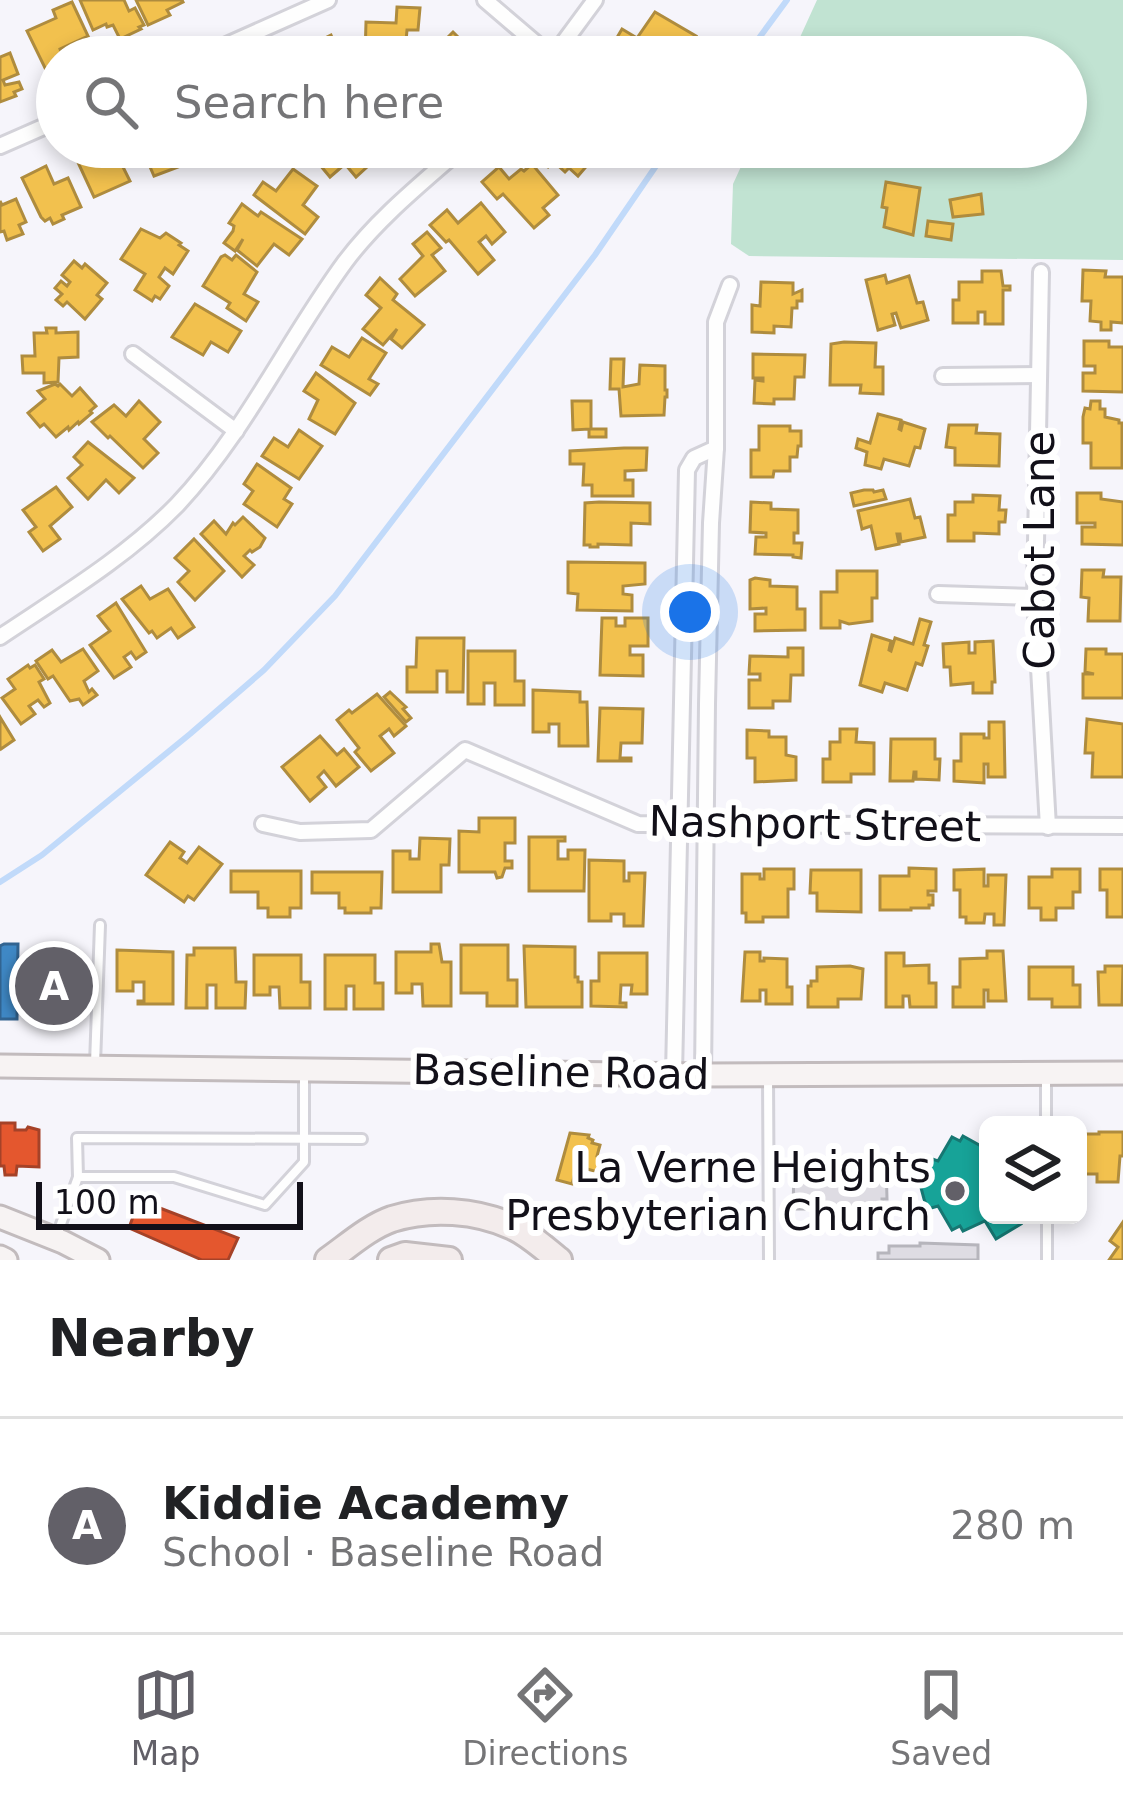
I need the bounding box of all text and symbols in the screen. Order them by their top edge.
search box [36,36,1087,168]
icon: search [78,69,144,135]
text: Search here [174,76,444,129]
street label: Cabot Lane [1015,431,1064,669]
your location [660,582,720,642]
street label: Nashport Street [648,797,982,851]
pin: A [15,941,93,1031]
street label: Baseline Road [412,1045,710,1099]
map controls [979,1116,1087,1224]
button: layers [979,1116,1087,1224]
place label: La Verne Heights Presbyterian Church [505,1143,931,1240]
scale bar [36,1176,303,1229]
marker: La Verne Heights Presbyterian Church [942,1178,968,1204]
text: 100 m [54,1183,160,1222]
text: Nearby [48,1309,255,1368]
text: Kiddie Academy [162,1477,569,1530]
text: A [72,1503,102,1548]
text: 280 m [950,1503,1075,1548]
text: School · Baseline Road [162,1530,604,1575]
tab: Map [131,1662,201,1773]
tab: Directions [462,1662,628,1773]
tab: Saved [890,1662,992,1773]

